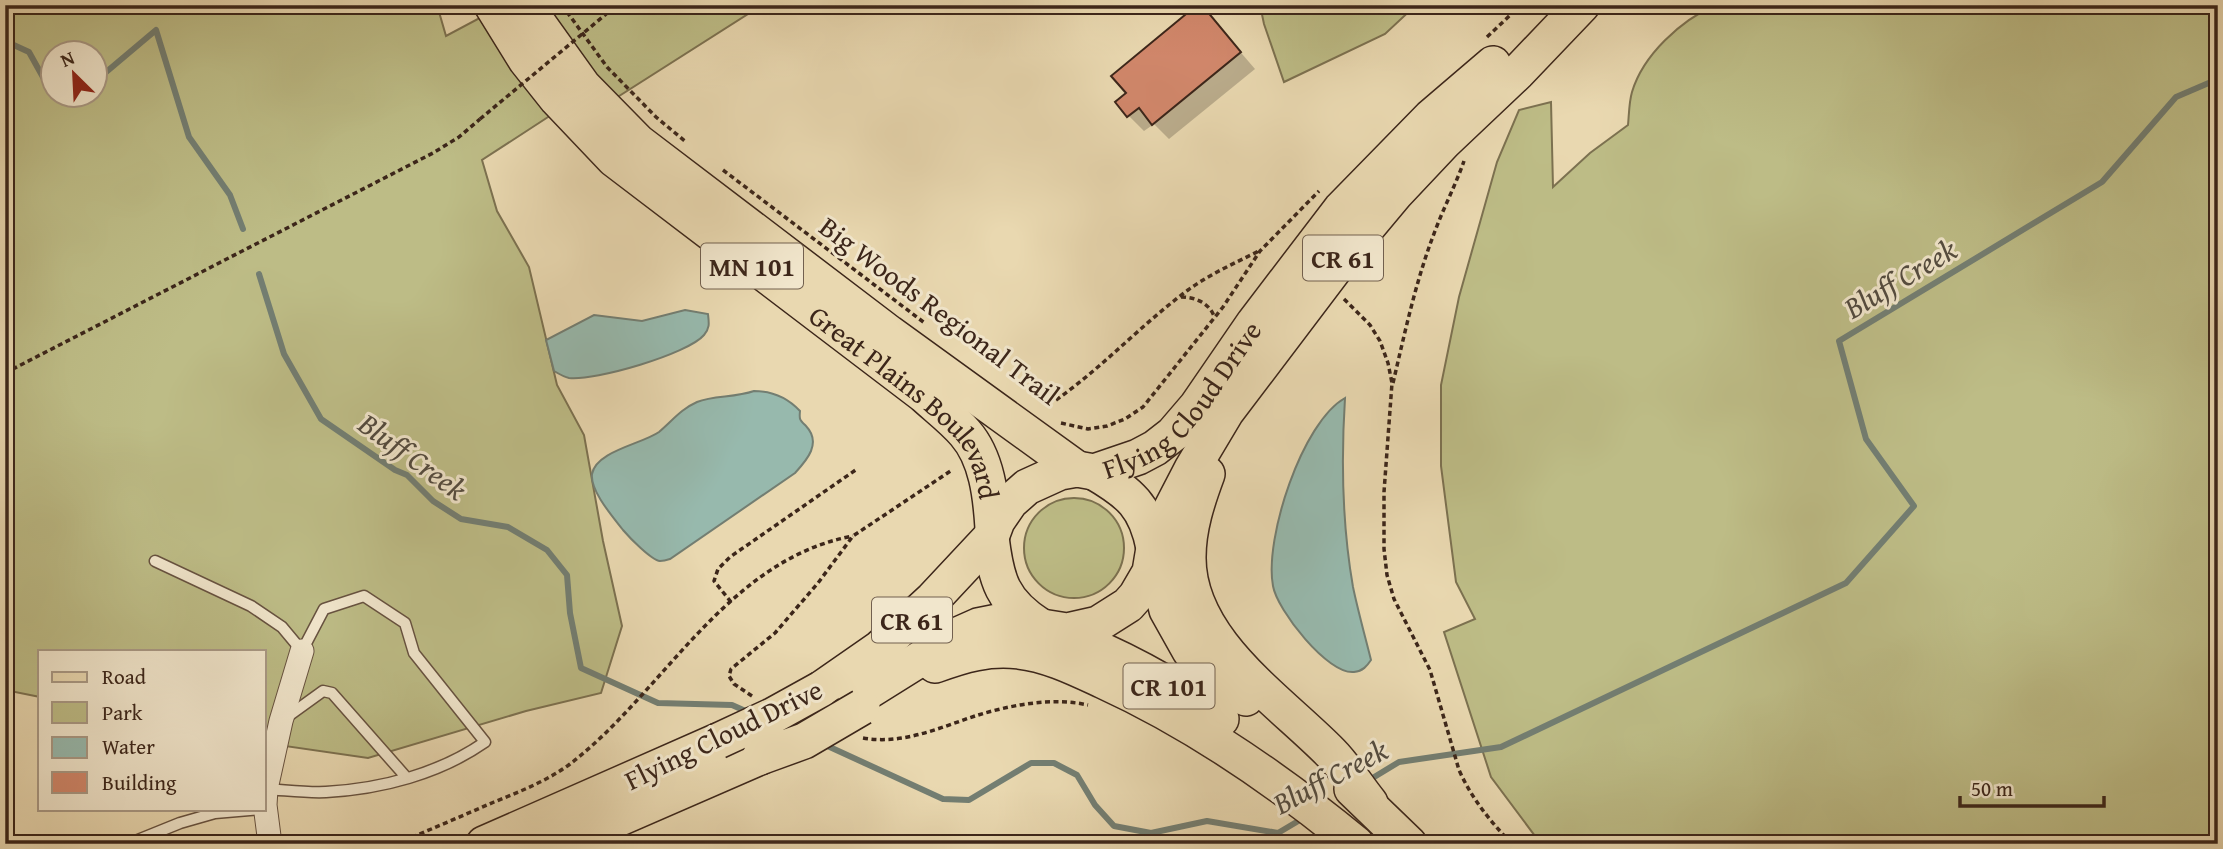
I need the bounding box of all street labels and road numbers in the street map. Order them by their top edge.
street label: Big Woods Regional Trail [811,206,1069,414]
road number: CR 61 [1303,235,1383,280]
road number: MN 101 [701,244,803,288]
street label: Great Plains Boulevard [801,294,1011,502]
street label: Flying Cloud Drive [1097,312,1271,488]
road number: CR 61 [872,598,952,642]
road number: CR 101 [1124,664,1214,708]
street label: Flying Cloud Drive [617,668,829,800]

